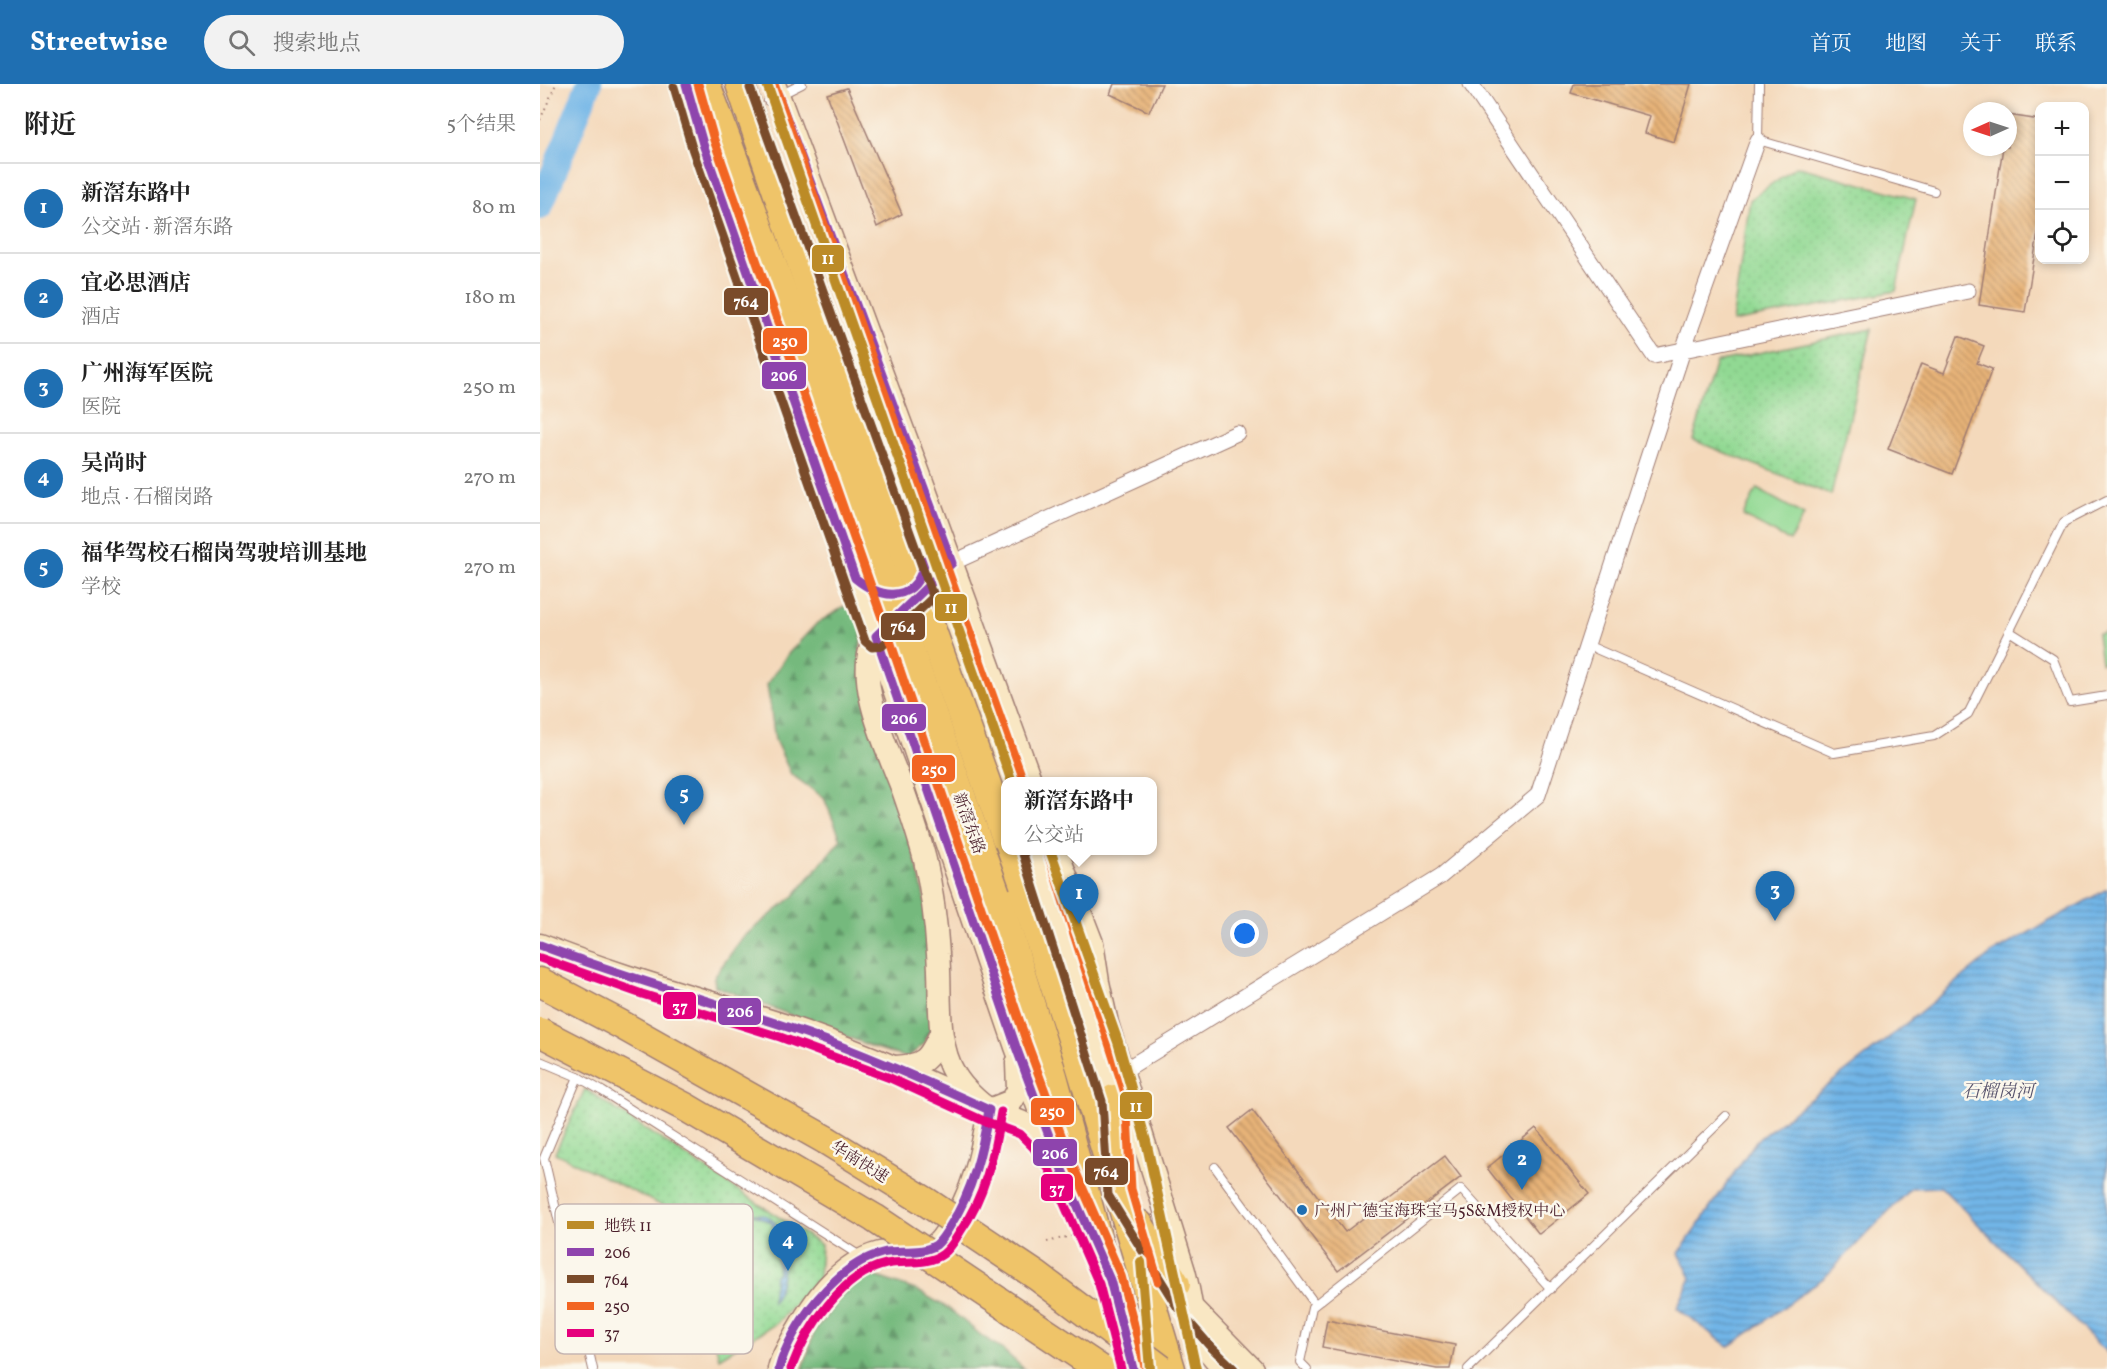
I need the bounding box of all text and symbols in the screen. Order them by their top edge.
search box [204,15,624,69]
text: Streetwise [30,23,168,62]
icon: search [225,26,258,59]
text: 搜索地点 [273,29,361,60]
text: 首页 [1810,30,1852,59]
text: 地图 [1885,30,1927,59]
text: 关于 [1960,30,2002,59]
text: 联系 [2035,30,2077,59]
north arrow [1963,102,2017,156]
map controls [2035,102,2089,264]
button: + [2035,102,2089,156]
text: 附近 [24,108,76,144]
text: 5个结果 [446,111,516,139]
button: − [2035,156,2089,210]
text: 新滘东路中 [81,179,191,210]
text: 1 [39,194,48,222]
text: 80 m [472,194,516,222]
button: locate [2035,210,2089,264]
text: 公交站 · 新滘东路 [81,214,233,242]
line badge: 11 [811,244,845,273]
text: 11 [822,249,834,271]
text: 宜必思酒店 [81,269,191,300]
text: 2 [38,284,49,312]
text: 180 m [464,284,516,312]
line badge: 764 [723,287,769,316]
text: 764 [733,292,759,314]
text: 酒店 [81,304,121,332]
line badge: 250 [762,327,808,355]
text: 250 [772,332,798,354]
text: 广州海军医院 [81,359,213,390]
line badge: 206 [761,361,807,390]
text: 206 [771,366,798,388]
text: 3 [38,374,49,402]
text: 250 m [462,374,516,402]
text: 医院 [81,394,121,422]
text: 吴尚时 [81,449,147,480]
text: 4 [37,464,50,492]
text: 270 m [463,464,516,492]
text: 地点 · 石榴岗路 [81,484,213,512]
text: 福华驾校石榴岗驾驶培训基地 [81,539,367,570]
text: 5 [39,554,48,582]
text: 270 m [463,554,516,582]
text: 学校 [81,574,121,602]
line badge: 11 [934,593,968,622]
text: 11 [945,598,957,620]
line badge: 764 [880,612,926,641]
text: 764 [890,617,916,639]
line badge: 206 [881,703,927,732]
text: 206 [891,709,918,731]
line badge: 250 [911,754,956,783]
text: 250 [921,760,947,782]
pin: 5 [664,776,704,825]
popup [1001,777,1157,855]
text: 新滘东路中 [1024,787,1134,818]
street label: 新滘东路 [947,790,989,858]
text: 公交站 [1024,822,1084,850]
pin: 3 [1756,872,1794,921]
pin: 1 [1060,874,1098,924]
your location [1230,919,1259,948]
line badge: 37 [662,991,697,1020]
text: 37 [672,997,688,1019]
line badge: 206 [717,997,762,1026]
text: 206 [727,1002,754,1024]
water label: 石榴岗河 [1962,1080,2037,1105]
line badge: 11 [1119,1091,1153,1120]
line badge: 250 [1030,1097,1075,1126]
text: 11 [1130,1097,1142,1119]
text: 250 [1039,1102,1065,1124]
street label: 华南快速 [826,1136,892,1189]
line badge: 206 [1032,1138,1078,1167]
pin: 2 [1502,1140,1542,1190]
text: 206 [1042,1144,1069,1166]
line badge: 764 [1084,1157,1129,1186]
text: 764 [1093,1162,1119,1184]
line badge: 37 [1040,1173,1074,1202]
text: 37 [1049,1179,1065,1201]
place label: 广州广德宝海珠宝马5S&M授权中心 [1314,1201,1565,1223]
marker: 广州广德宝海珠宝马5S&M授权中心 [1295,1203,1309,1217]
legend [555,1204,753,1354]
text: 地铁 11 [604,1216,652,1238]
pin: 4 [768,1222,808,1271]
text: 206 [604,1243,630,1265]
text: 764 [604,1270,629,1292]
text: 250 [604,1297,630,1319]
text: 37 [604,1324,620,1346]

